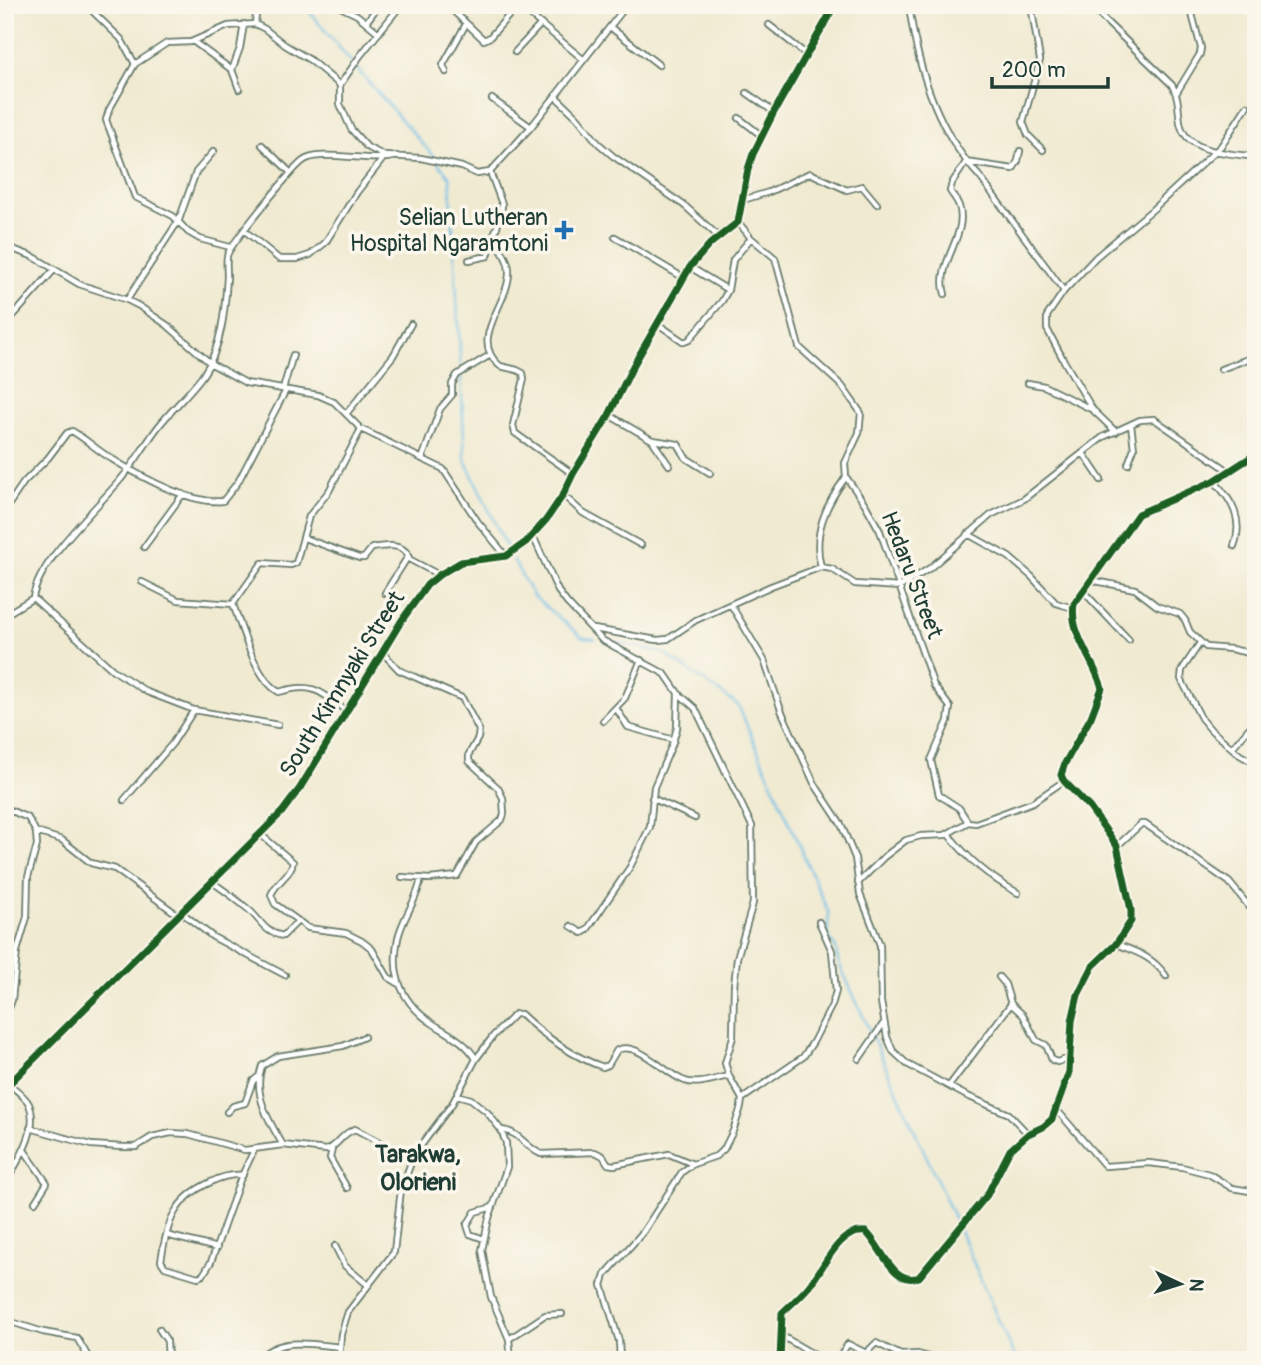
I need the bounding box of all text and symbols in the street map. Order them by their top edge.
scale bar [992,46,1107,90]
text: 200 m [1002,57,1066,84]
place label: Selian Lutheran Hospital Ngaramtoni [350,203,548,258]
marker: Selian Lutheran Hospital Ngaramtoni [554,220,574,240]
street label: Hedaru Street [874,507,950,643]
street label: South Kimnyaki Street [273,585,411,783]
district label: Tarakwa, Olorieni [374,1140,461,1197]
north arrow [1146,1250,1216,1320]
text: N [1184,1278,1208,1293]

